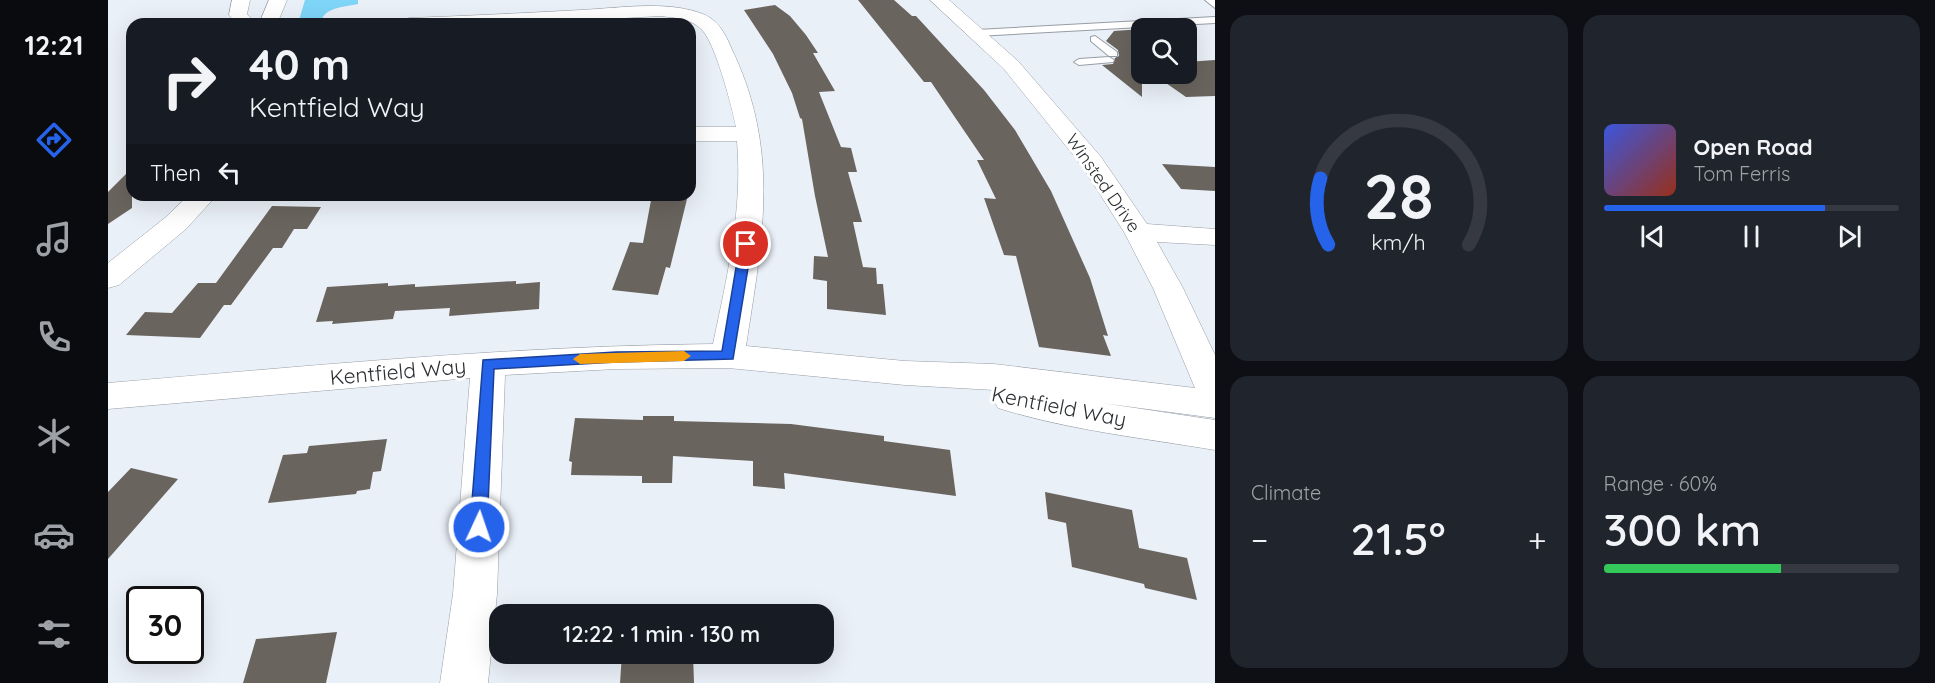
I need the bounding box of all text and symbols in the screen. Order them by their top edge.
map controls [1131,18,1197,84]
button: search [1131,18,1197,84]
text: 12:21 [24,28,84,62]
text: 40 m [249,38,350,91]
icon: right [150,42,228,120]
text: Kentfield Way [249,90,425,124]
icon: directions [33,119,75,161]
street label: Winsted Drive [1061,129,1146,237]
text: Open Road [1694,133,1813,161]
icon: left [213,156,246,189]
text: 28 [1364,157,1434,235]
text: Then [150,159,201,187]
text: Tom Ferris [1694,161,1790,186]
icon: music [33,218,75,260]
pin [720,218,771,269]
icon: previous [1636,220,1669,253]
icon: pause [1735,220,1768,253]
icon: next [1833,220,1866,253]
icon: arrive [729,227,762,260]
text: km/h [1372,230,1426,256]
icon: phone [33,316,75,358]
street label: Kentfield Way [329,352,467,390]
street label: Kentfield Way [990,380,1129,432]
icon: climate [33,415,75,457]
text: Range · 60% [1604,471,1717,496]
text: Climate [1251,480,1321,505]
position arrow [447,495,511,559]
text: 300 km [1604,501,1761,557]
text: 21.5° [1351,510,1446,566]
icon: car [33,514,75,556]
text: − [1251,519,1268,560]
text: + [1528,519,1546,560]
speed limit sign: 30 [126,586,204,664]
icon: filters [33,613,75,655]
text: 12:22 · 1 min · 130 m [563,620,760,648]

